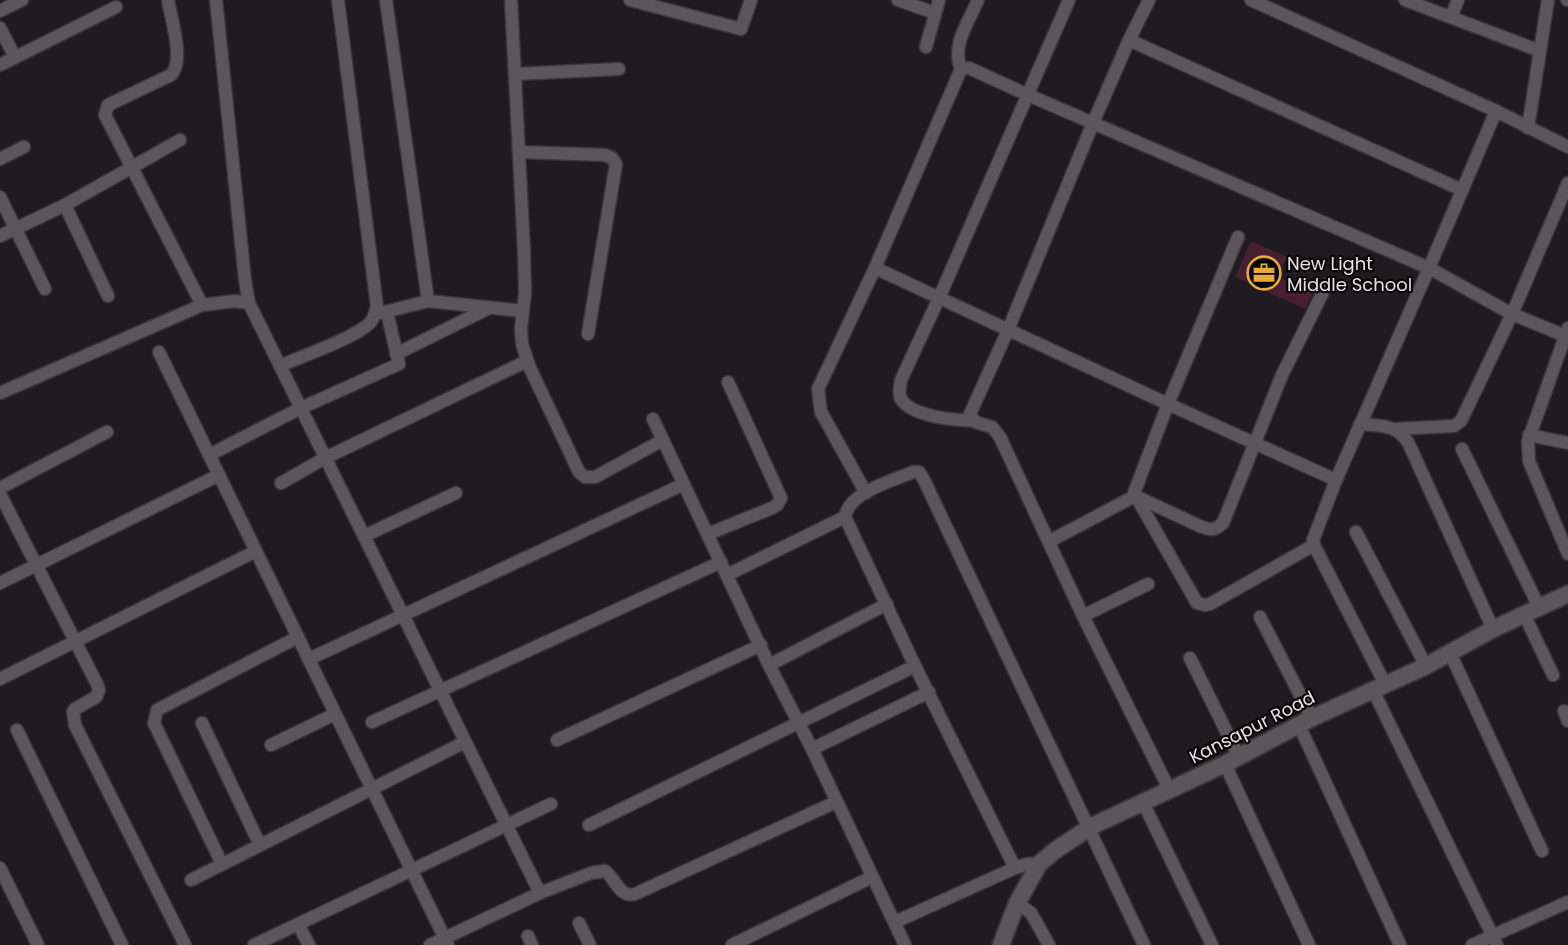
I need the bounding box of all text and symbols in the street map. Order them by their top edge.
place label: New Light Middle School [1287,251,1412,297]
office icon: New Light Middle School [1246,255,1282,291]
street label: Kansapur Road [1185,685,1319,769]

